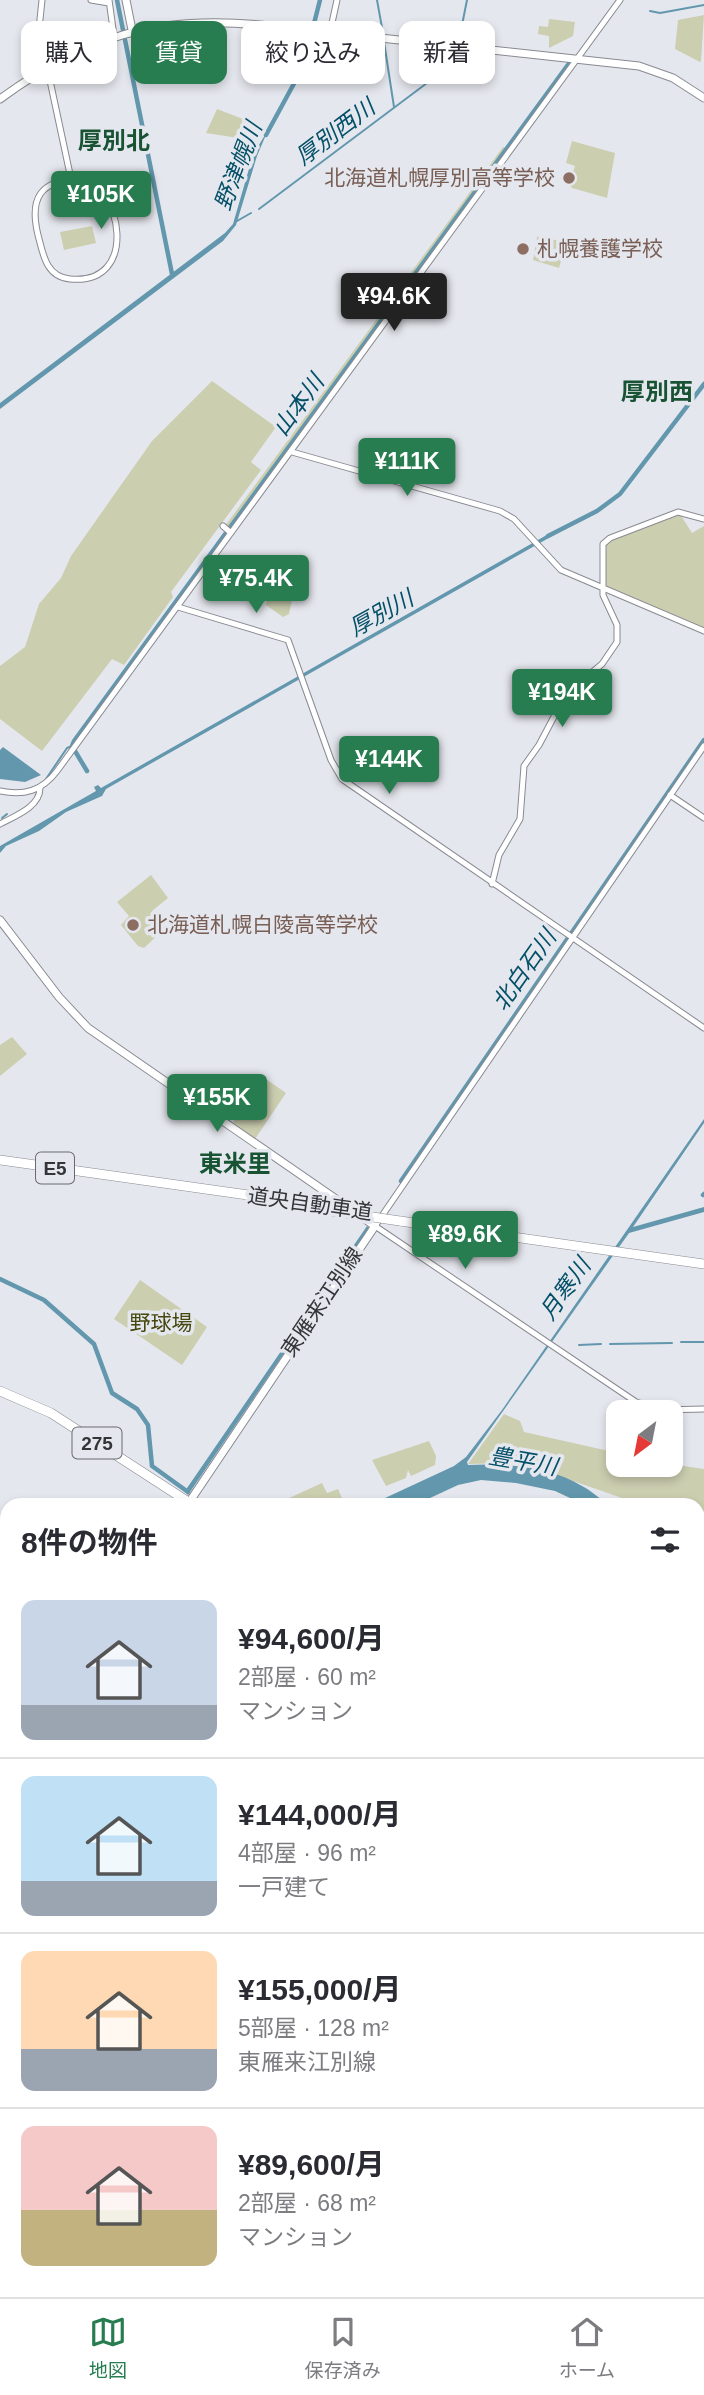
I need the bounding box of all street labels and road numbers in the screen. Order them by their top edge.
road number: E5 [36,1152,74,1184]
street label: 道央自動車道 [246,1183,374,1224]
street label: 東雁来江別線 [277,1243,366,1360]
road number: 275 [72,1428,122,1458]

